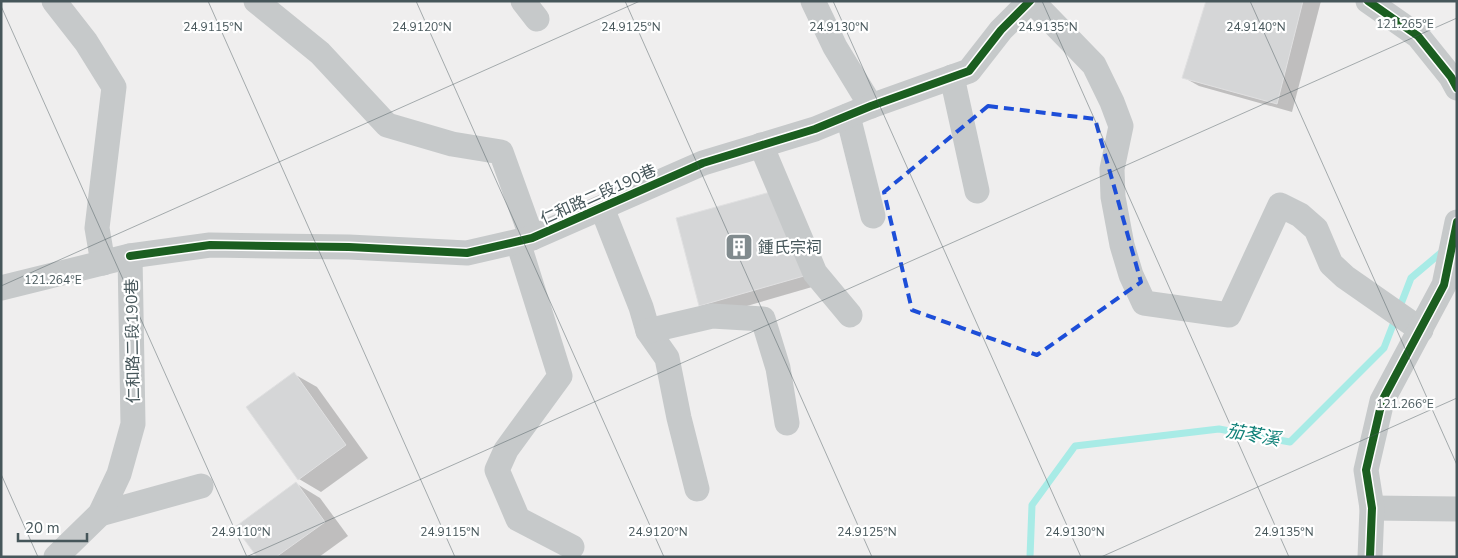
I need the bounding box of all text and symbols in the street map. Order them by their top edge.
text: 121.265°E [1376,16,1434,32]
text: 24.9115°N [183,19,243,35]
text: 24.9120°N [392,19,452,35]
text: 24.9125°N [601,19,661,35]
text: 24.9130°N [809,19,869,35]
text: 24.9135°N [1018,19,1078,35]
text: 24.9140°N [1226,19,1286,35]
street label: 仁和路二段190巷 [537,159,660,230]
building icon: 鍾氏宗祠 [724,232,754,262]
place label: 鍾氏宗祠 [758,237,822,259]
text: 121.264°E [24,272,82,288]
street label: 仁和路二段190巷 [121,278,145,404]
text: 121.266°E [1376,396,1434,412]
water label: 茄苳溪 [1224,418,1285,452]
scale bar [18,510,86,542]
text: 20 m [25,518,60,538]
text: 24.9110°N [211,524,271,540]
text: 24.9115°N [420,524,480,540]
text: 24.9120°N [628,524,688,540]
text: 24.9125°N [837,524,897,540]
text: 24.9130°N [1045,524,1105,540]
text: 24.9135°N [1254,524,1314,540]

